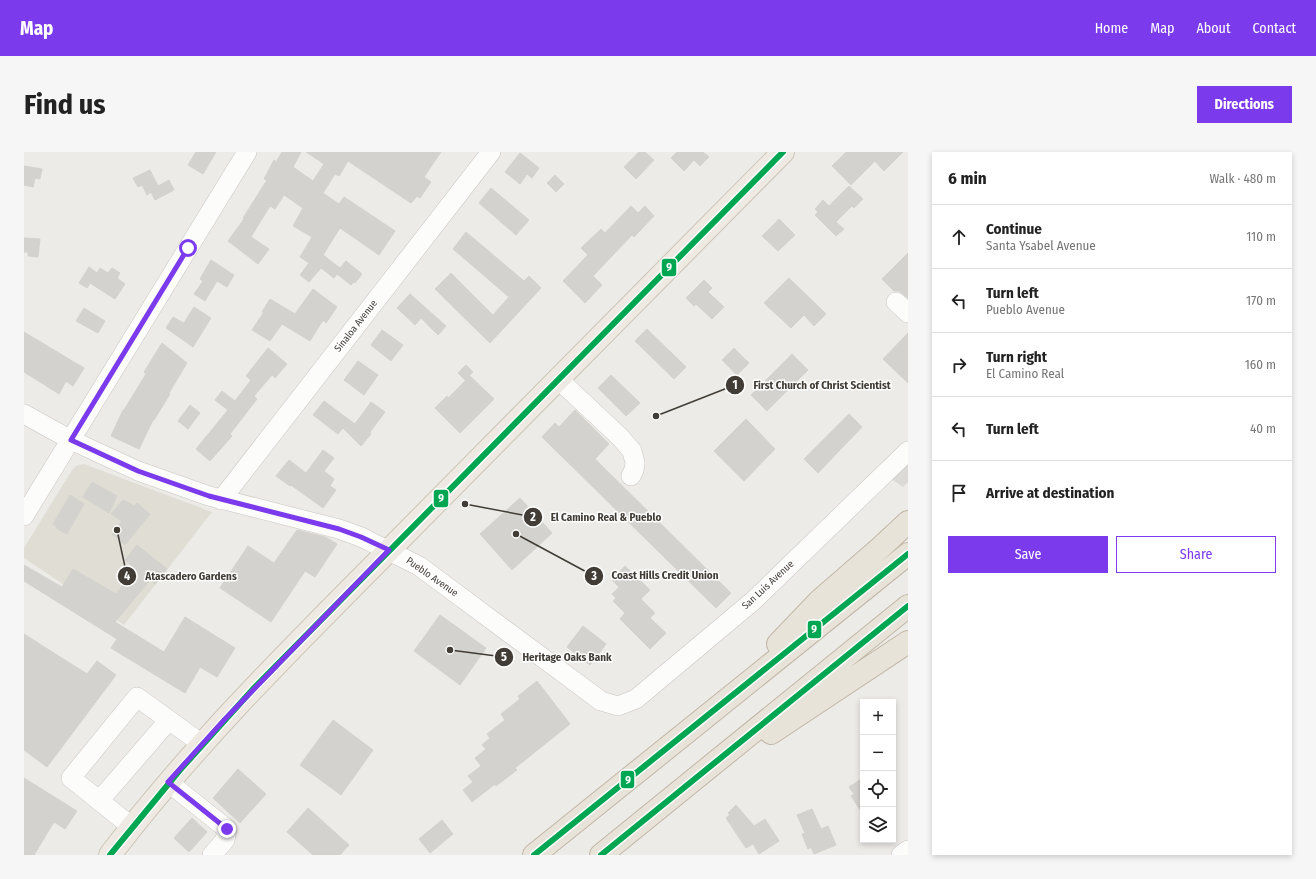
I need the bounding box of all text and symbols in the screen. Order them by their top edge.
text: Map [20,17,53,40]
text: Home [1095,20,1128,37]
text: Map [1150,20,1174,37]
text: About [1196,20,1231,37]
text: Contact [1253,20,1296,37]
button: Directions [1197,86,1292,123]
text: Find us [24,88,106,121]
text: 6 min [948,168,987,189]
text: Walk · 480 m [1209,171,1276,186]
text: Continue [986,220,1042,238]
icon: ahead [948,226,970,248]
text: 110 m [1246,229,1276,244]
text: Santa Ysabel Avenue [986,238,1096,253]
route start [179,239,197,257]
line badge: 9 [661,258,677,277]
text: 9 [666,261,672,274]
text: Turn left [986,284,1039,302]
icon: left [948,290,970,312]
text: 170 m [1246,293,1276,308]
street label: Sinaloa Avenue [332,298,380,354]
text: Pueblo Avenue [986,302,1065,317]
text: Turn right [986,348,1047,366]
icon: right [948,354,970,376]
text: 160 m [1245,357,1276,372]
text: El Camino Real [986,366,1064,381]
callout: First Church of Christ Scientist [725,374,899,397]
text: 1 [732,378,738,392]
text: First Church of Christ Scientist [753,379,891,392]
icon: left [948,418,970,440]
text: Turn left [986,420,1039,438]
text: 40 m [1250,421,1276,436]
icon: arrive [948,482,970,504]
text: Arrive at destination [986,484,1114,502]
line badge: 9 [433,489,449,508]
text: 9 [438,492,444,505]
callout: El Camino Real & Pueblo [523,505,670,528]
text: 2 [529,510,536,524]
text: El Camino Real & Pueblo [551,511,661,524]
button: Save [948,536,1108,573]
button: Share [1116,536,1276,573]
street label: Pueblo Avenue [404,555,460,599]
street label: San Luis Avenue [740,558,796,612]
callout: Coast Hills Credit Union [584,564,727,587]
callout: Atascadero Gardens [117,565,245,588]
text: 4 [124,569,130,583]
text: 3 [590,569,597,583]
text: Coast Hills Credit Union [612,569,719,582]
text: Atascadero Gardens [144,570,237,583]
line badge: 9 [807,620,822,639]
text: 9 [811,623,817,636]
callout: Heritage Oaks Bank [494,646,620,669]
text: 5 [501,650,507,664]
text: Heritage Oaks Bank [522,651,612,664]
map controls [860,699,896,843]
button: + [860,699,896,735]
button: − [860,735,896,771]
line badge: 9 [620,770,635,789]
button: locate [860,771,896,807]
text: 9 [625,774,631,787]
button: layers [860,807,896,843]
route end [218,820,236,838]

